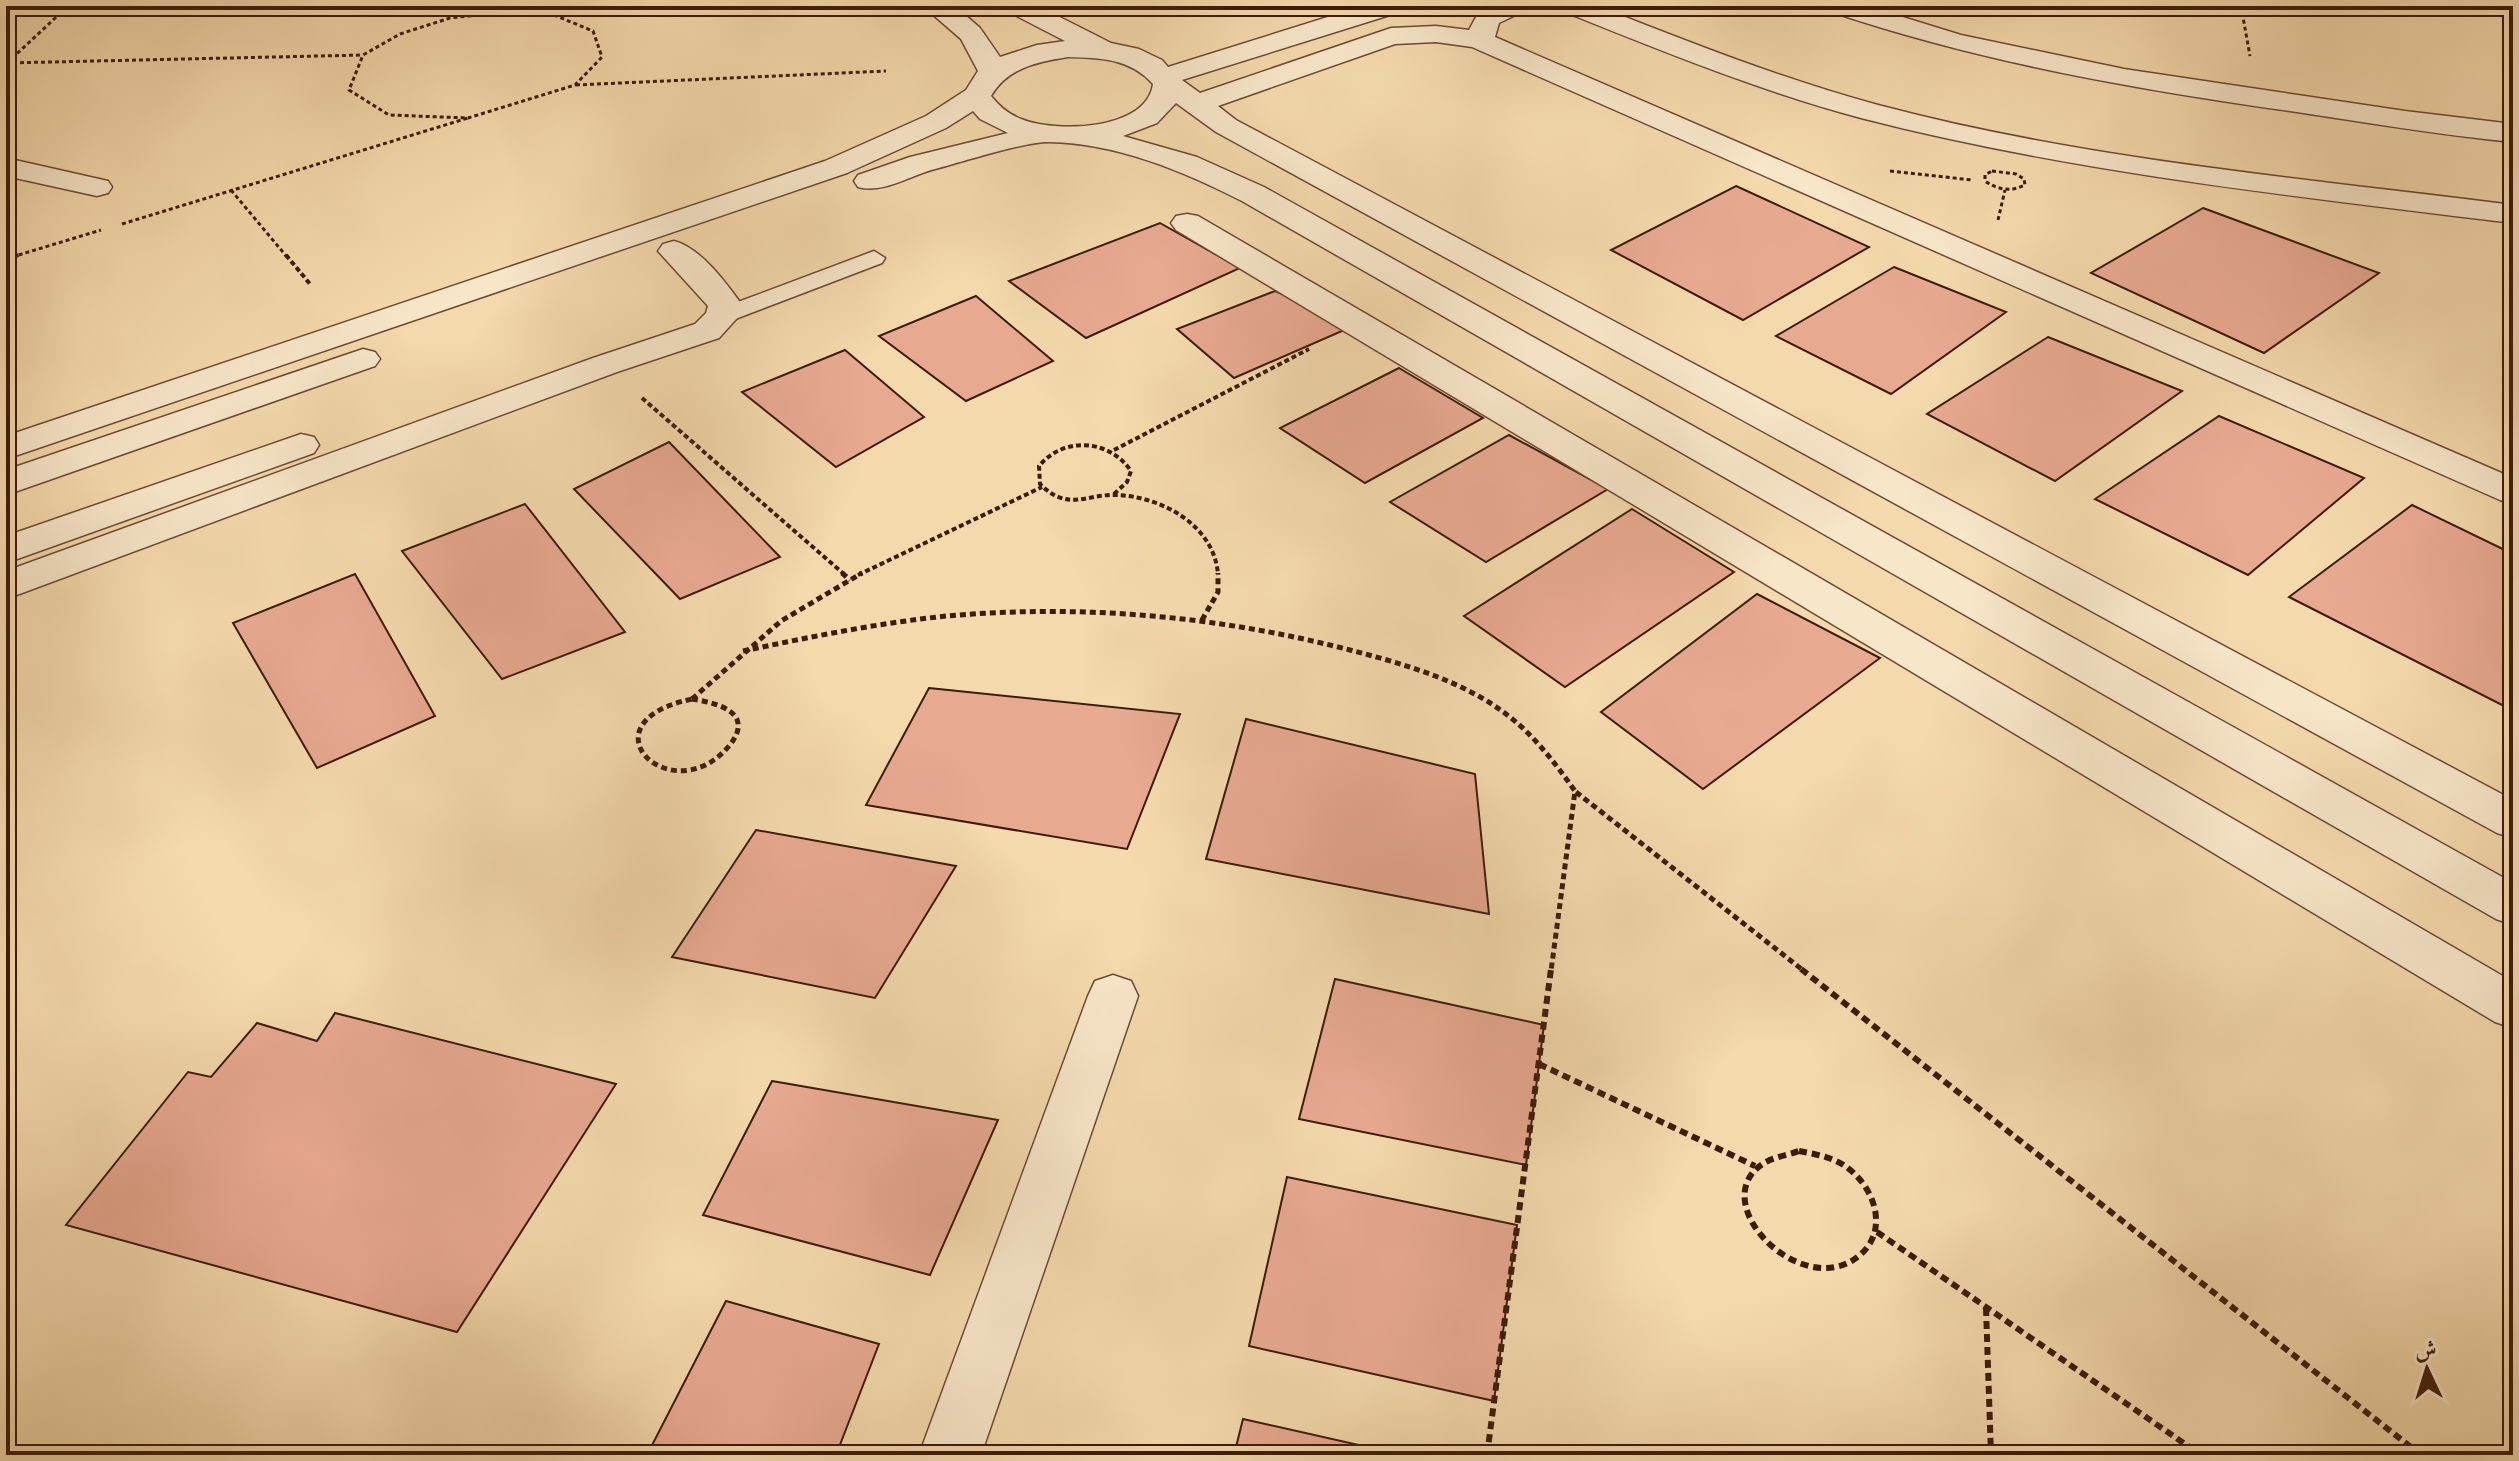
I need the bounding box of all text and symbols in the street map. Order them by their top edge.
north arrow [2387,1329,2467,1409]
text: ش [2414,1336,2438,1365]

